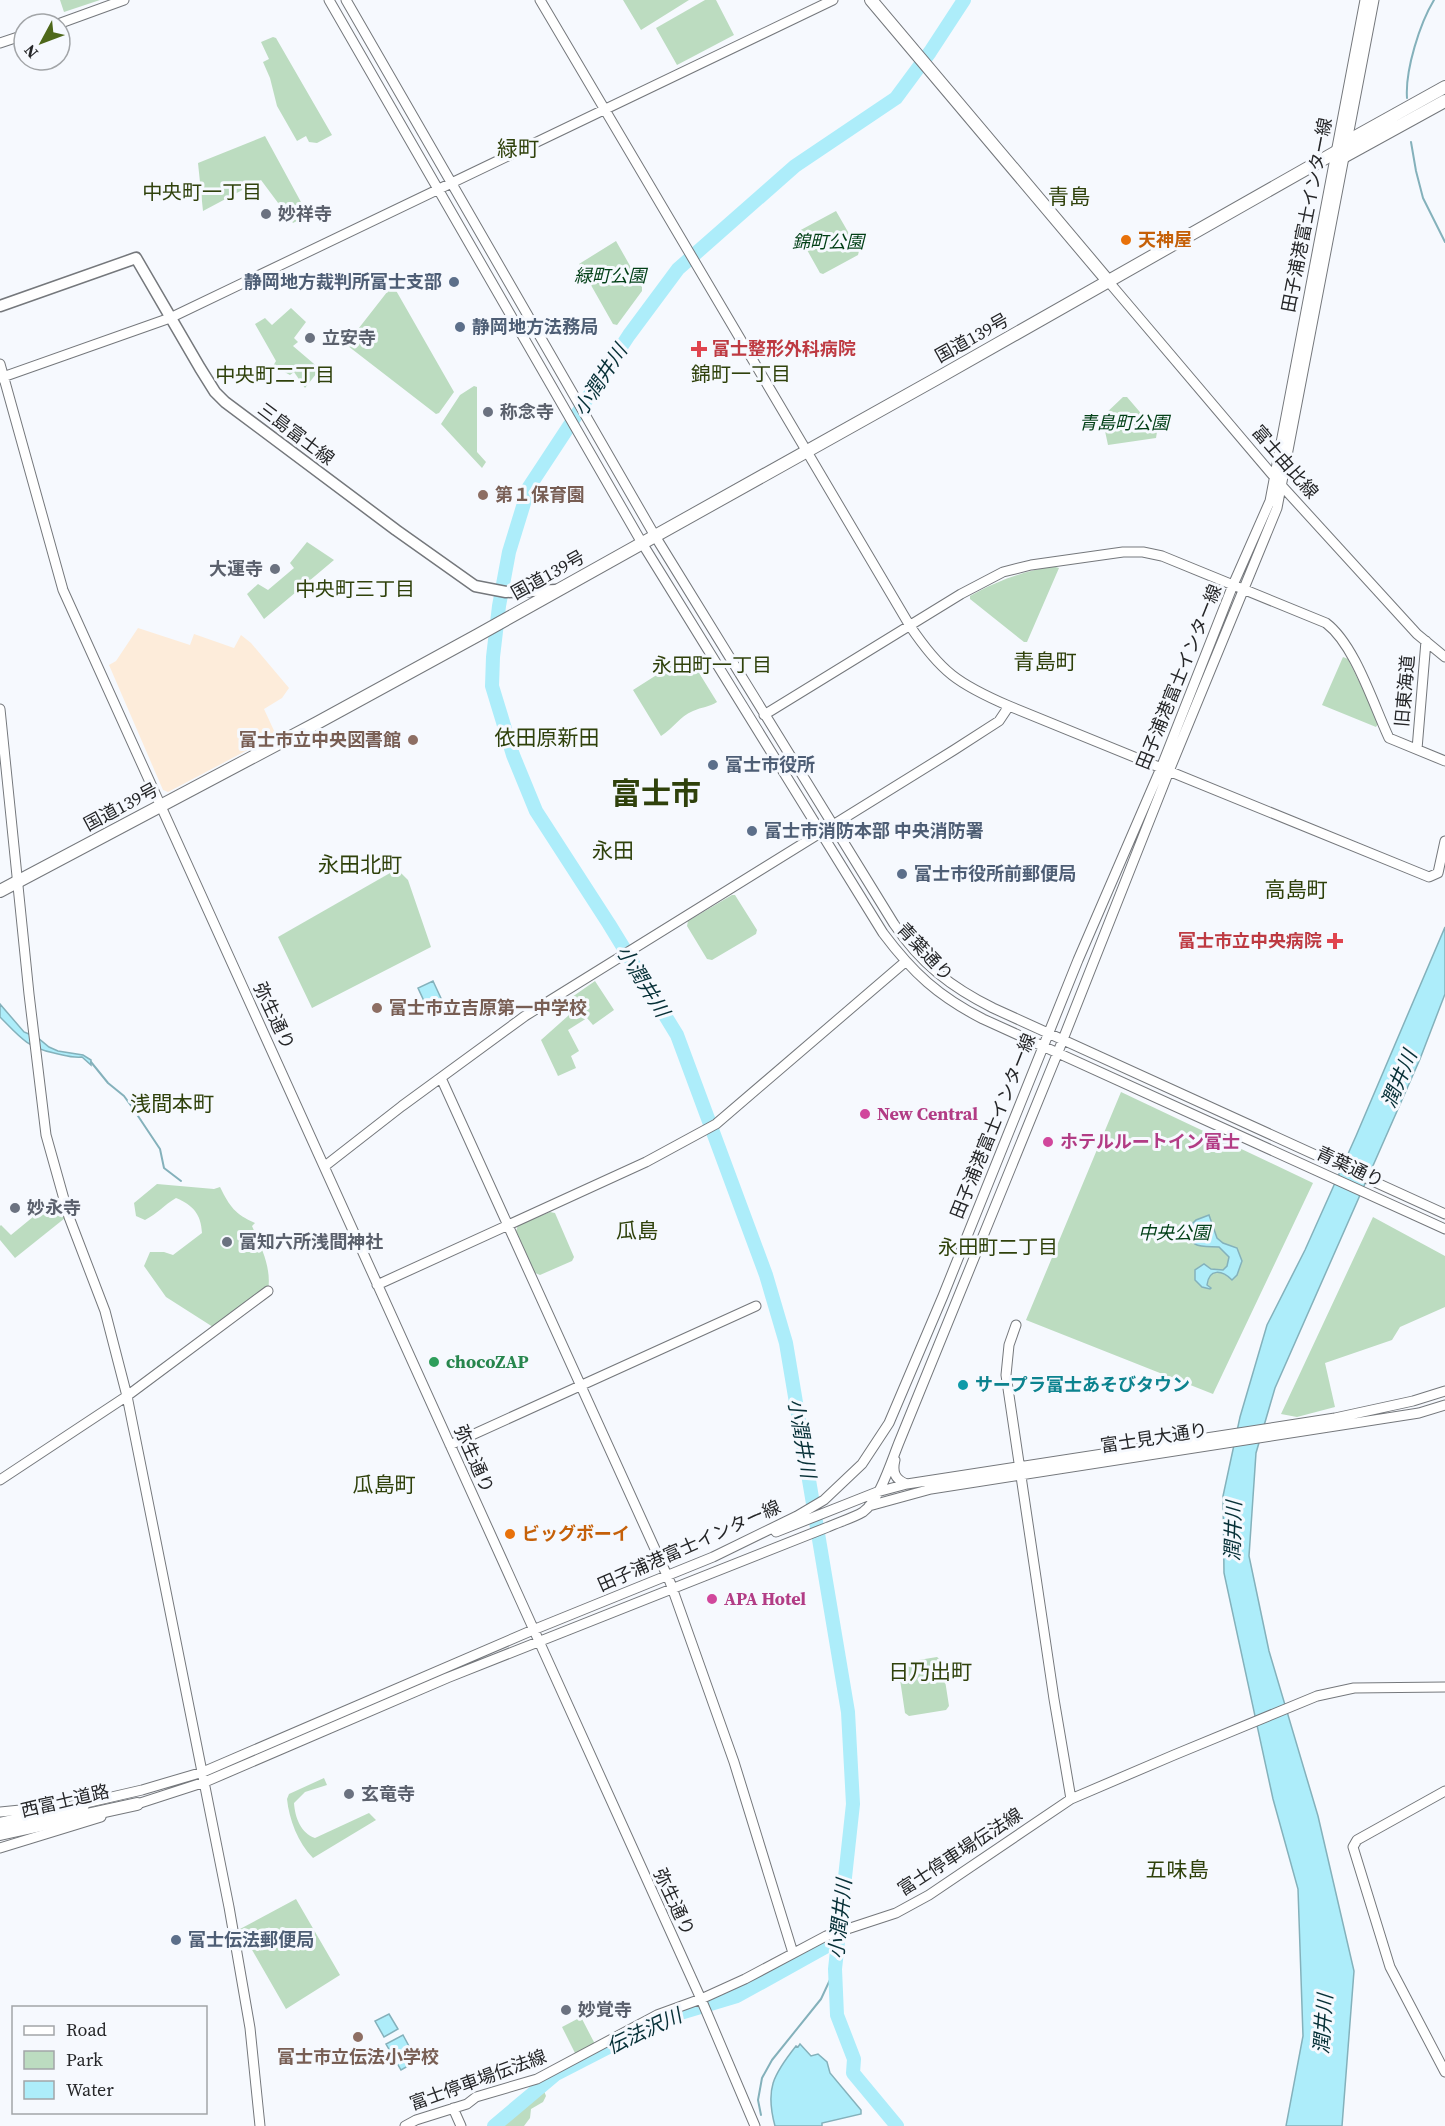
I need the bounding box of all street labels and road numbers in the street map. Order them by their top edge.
street label: 田子浦港富士インター線 [1275,115,1338,314]
street label: 国道139号 [930,307,1013,368]
street label: 三島富士線 [253,397,340,471]
street label: 富士由比線 [1246,420,1324,504]
street label: 国道139号 [506,544,589,605]
street label: 田子浦港富士インター線 [1130,580,1227,773]
street label: 旧東海道 [1389,654,1420,728]
street label: 国道139号 [79,777,162,837]
street label: 青葉通り [892,917,959,987]
street label: 弥生通り [248,978,301,1054]
street label: 田子浦港富士インター線 [944,1029,1041,1222]
street label: 青葉通り [1312,1140,1388,1193]
street label: 富士見大通り [1099,1417,1209,1458]
street label: 弥生通り [448,1421,501,1497]
street label: 田子浦港富士インター線 [593,1494,784,1597]
street label: 西富士道路 [18,1778,112,1823]
street label: 富士停車場伝法線 [893,1802,1027,1901]
street label: 弥生通り [648,1864,701,1940]
street label: 富士停車場伝法線 [406,2043,550,2116]

